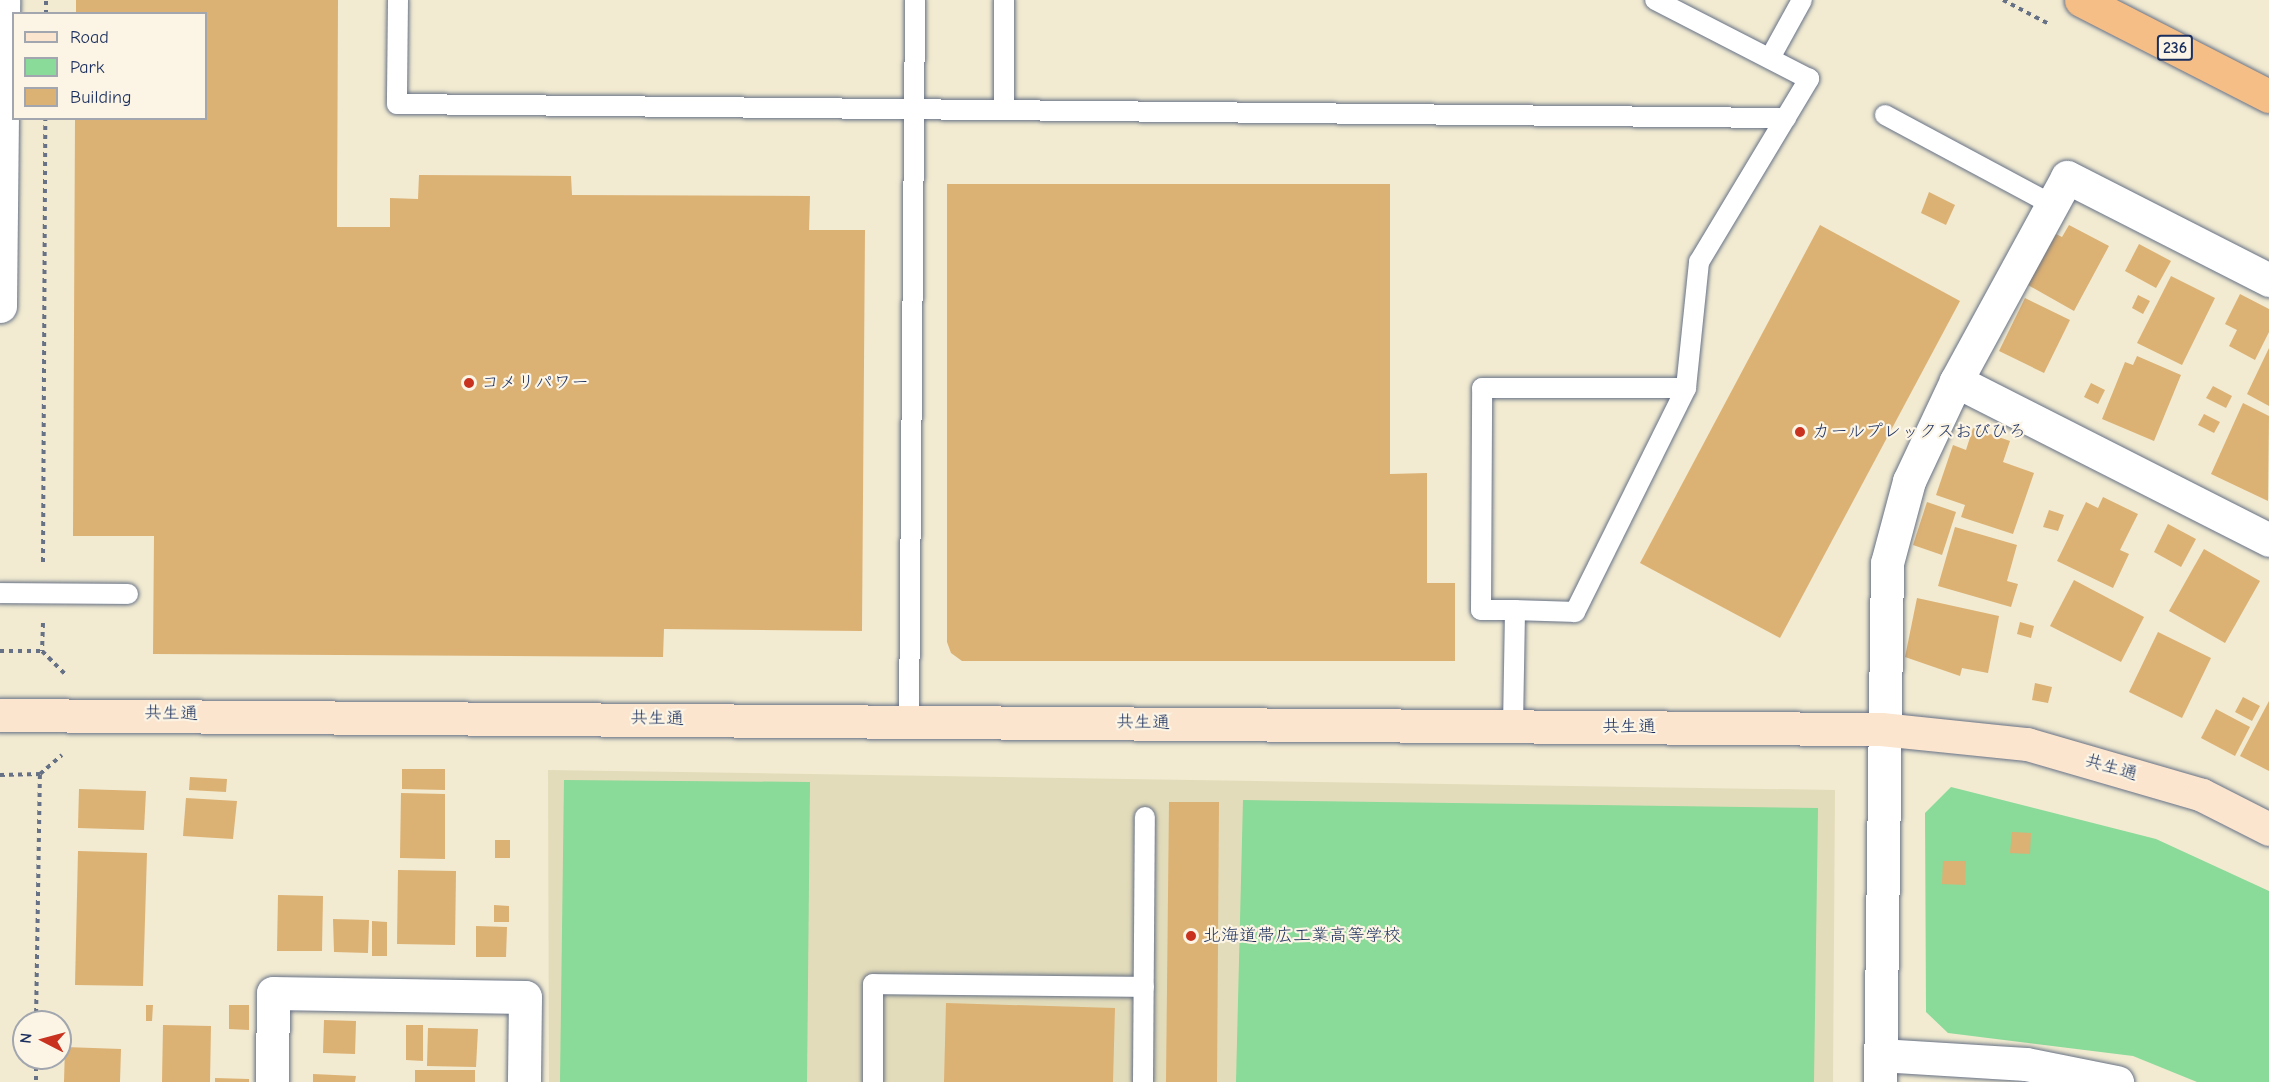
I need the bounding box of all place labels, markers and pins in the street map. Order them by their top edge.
place label: コメリパワー [481,372,589,394]
marker: コメリパワー [462,376,476,390]
place label: カールプレックスおびひろ [1812,421,2028,443]
marker: カールプレックスおびひろ [1793,425,1807,439]
place label: 北海道帯広工業高等学校 [1203,925,1401,947]
marker: 北海道帯広工業高等学校 [1184,929,1198,943]

